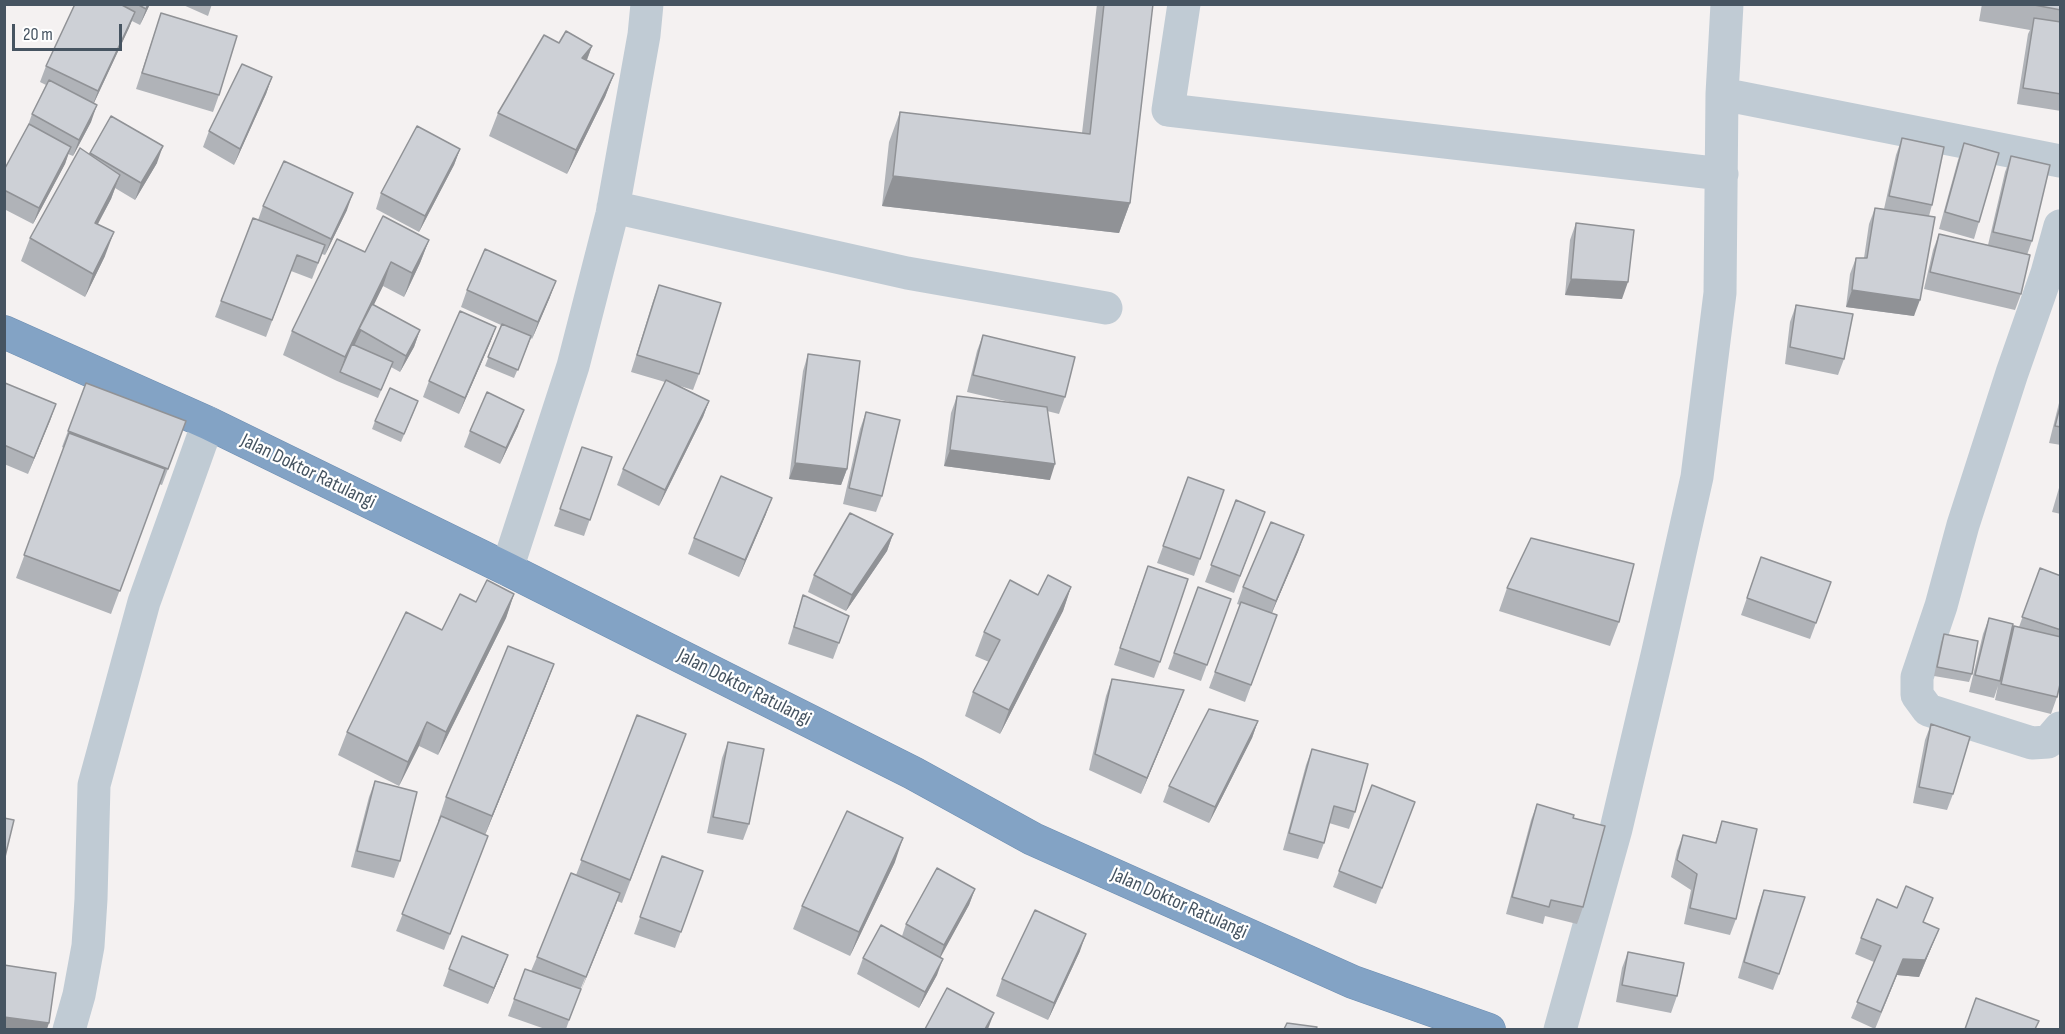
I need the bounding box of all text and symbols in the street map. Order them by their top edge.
scale bar [15,12,124,50]
text: 20 m [23,24,53,45]
street label: Jalan Doktor Ratulangi [237,429,379,515]
street label: Jalan Doktor Ratulangi [673,644,815,732]
street label: Jalan Doktor Ratulangi [1107,863,1251,945]

